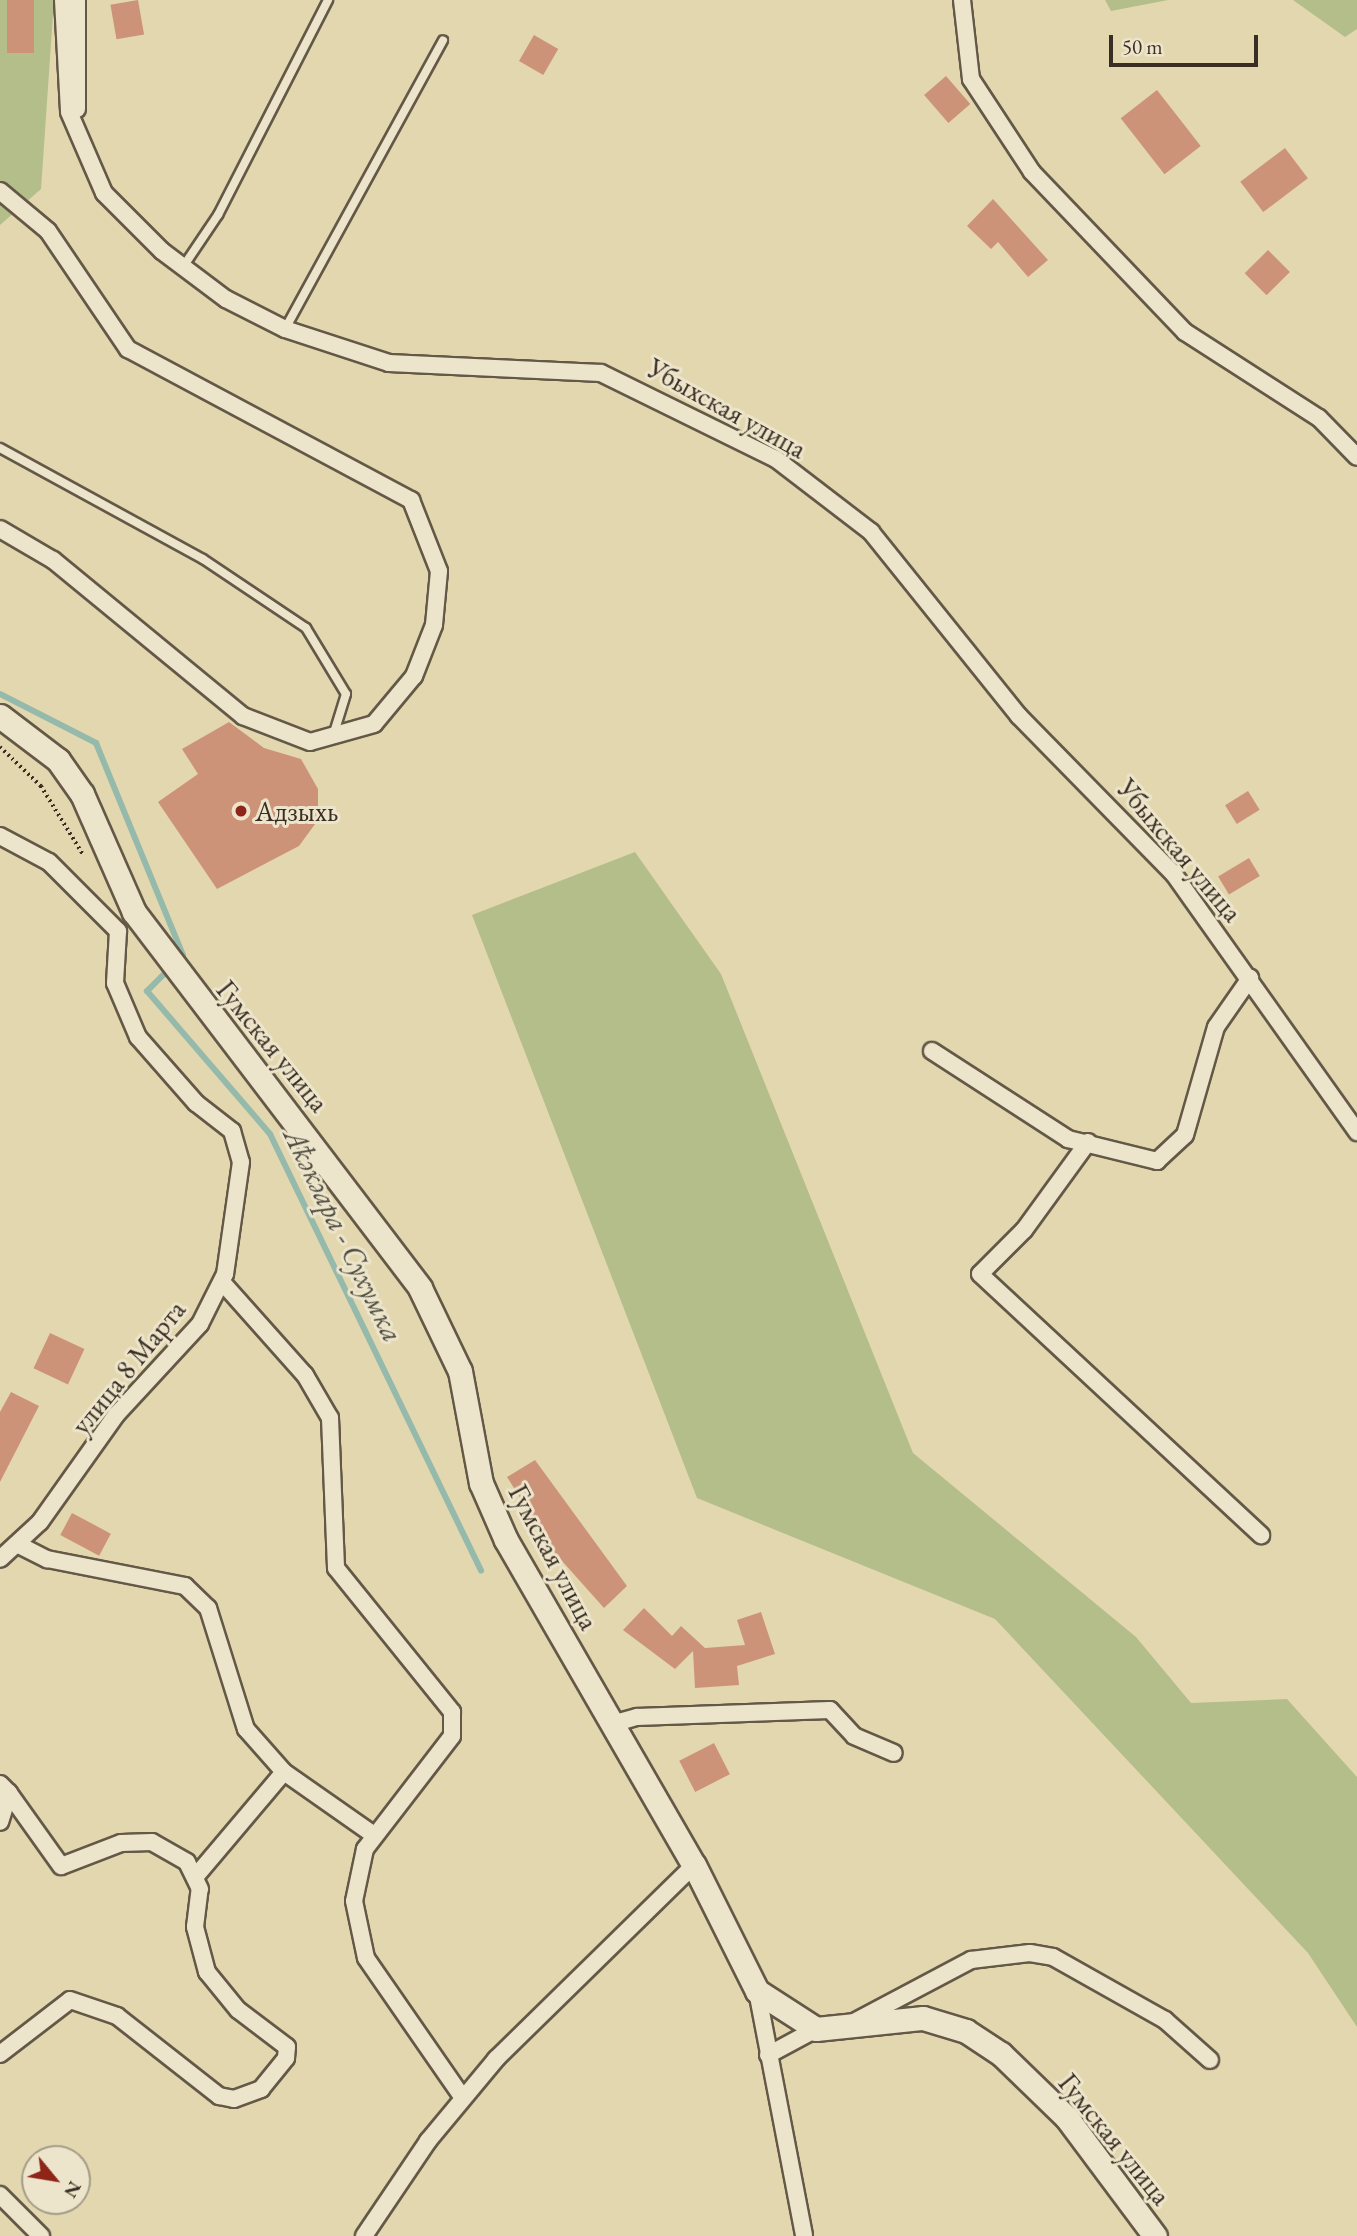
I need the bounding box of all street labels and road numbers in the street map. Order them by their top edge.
street label: Убыхская улица [642,350,812,466]
street label: Убыхская улица [1110,772,1250,928]
street label: Гумская улица [210,973,336,1119]
street label: улица 8 Марта [64,1293,192,1441]
street label: Гумская улица [502,1479,606,1635]
street label: Гумская улица [1052,2066,1178,2212]

